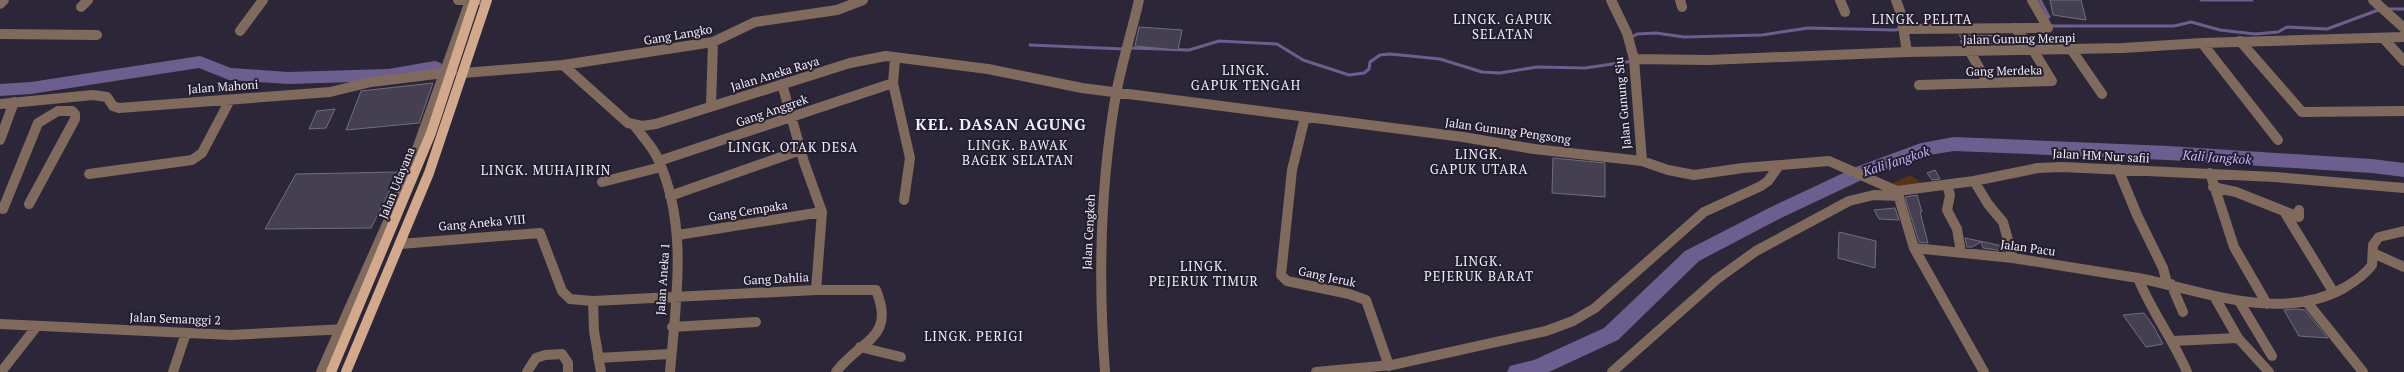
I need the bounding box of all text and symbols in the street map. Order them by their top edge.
district label: LINGK. GAPUK SELATAN [1453,10,1553,43]
district label: LINGK. PELITA [1872,10,1972,28]
street label: Gang Langko [642,21,714,48]
street label: Jalan Gunung Merapi [1962,30,2076,47]
street label: Jalan Aneka Raya [729,53,821,94]
street label: Jalan Gunung Siu [1611,56,1634,150]
district label: LINGK. GAPUK TENGAH [1191,61,1301,94]
street label: Gang Merdeka [1966,62,2042,79]
street label: Jalan Mahoni [187,77,259,96]
street label: Gang Anggrek [734,91,811,130]
district label: KEL. DASAN AGUNG [915,113,1087,135]
street label: Jalan Gunung Pengsong [1444,114,1573,147]
district label: LINGK. BAWAK BAGEK SELATAN [962,136,1074,169]
district label: LINGK. OTAK DESA [728,138,858,156]
water label: Kali Jangkok [1859,142,1932,181]
street label: Jalan Udayana [375,145,418,221]
district label: LINGK. GAPUK UTARA [1430,145,1528,178]
street label: Jalan HM Nur safii [2052,145,2150,166]
water label: Kali Jangkok [2181,146,2253,168]
district label: LINGK. MUHAJIRIN [481,161,611,179]
street label: Jalan Cengkeh [1079,194,1098,270]
street label: Gang Cempaka [707,197,788,224]
street label: Gang Aneka VIII [438,211,526,234]
street label: Jalan Pacu [2000,236,2057,259]
street label: Jalan Aneka 1 [652,242,673,316]
district label: LINGK. PEJERUK BARAT [1424,252,1534,285]
district label: LINGK. PEJERUK TIMUR [1149,257,1259,290]
street label: Gang Jeruk [1297,263,1358,290]
street label: Gang Dahlia [743,269,809,288]
street label: Jalan Semanggi 2 [129,309,221,328]
district label: LINGK. PERIGI [924,327,1024,345]

